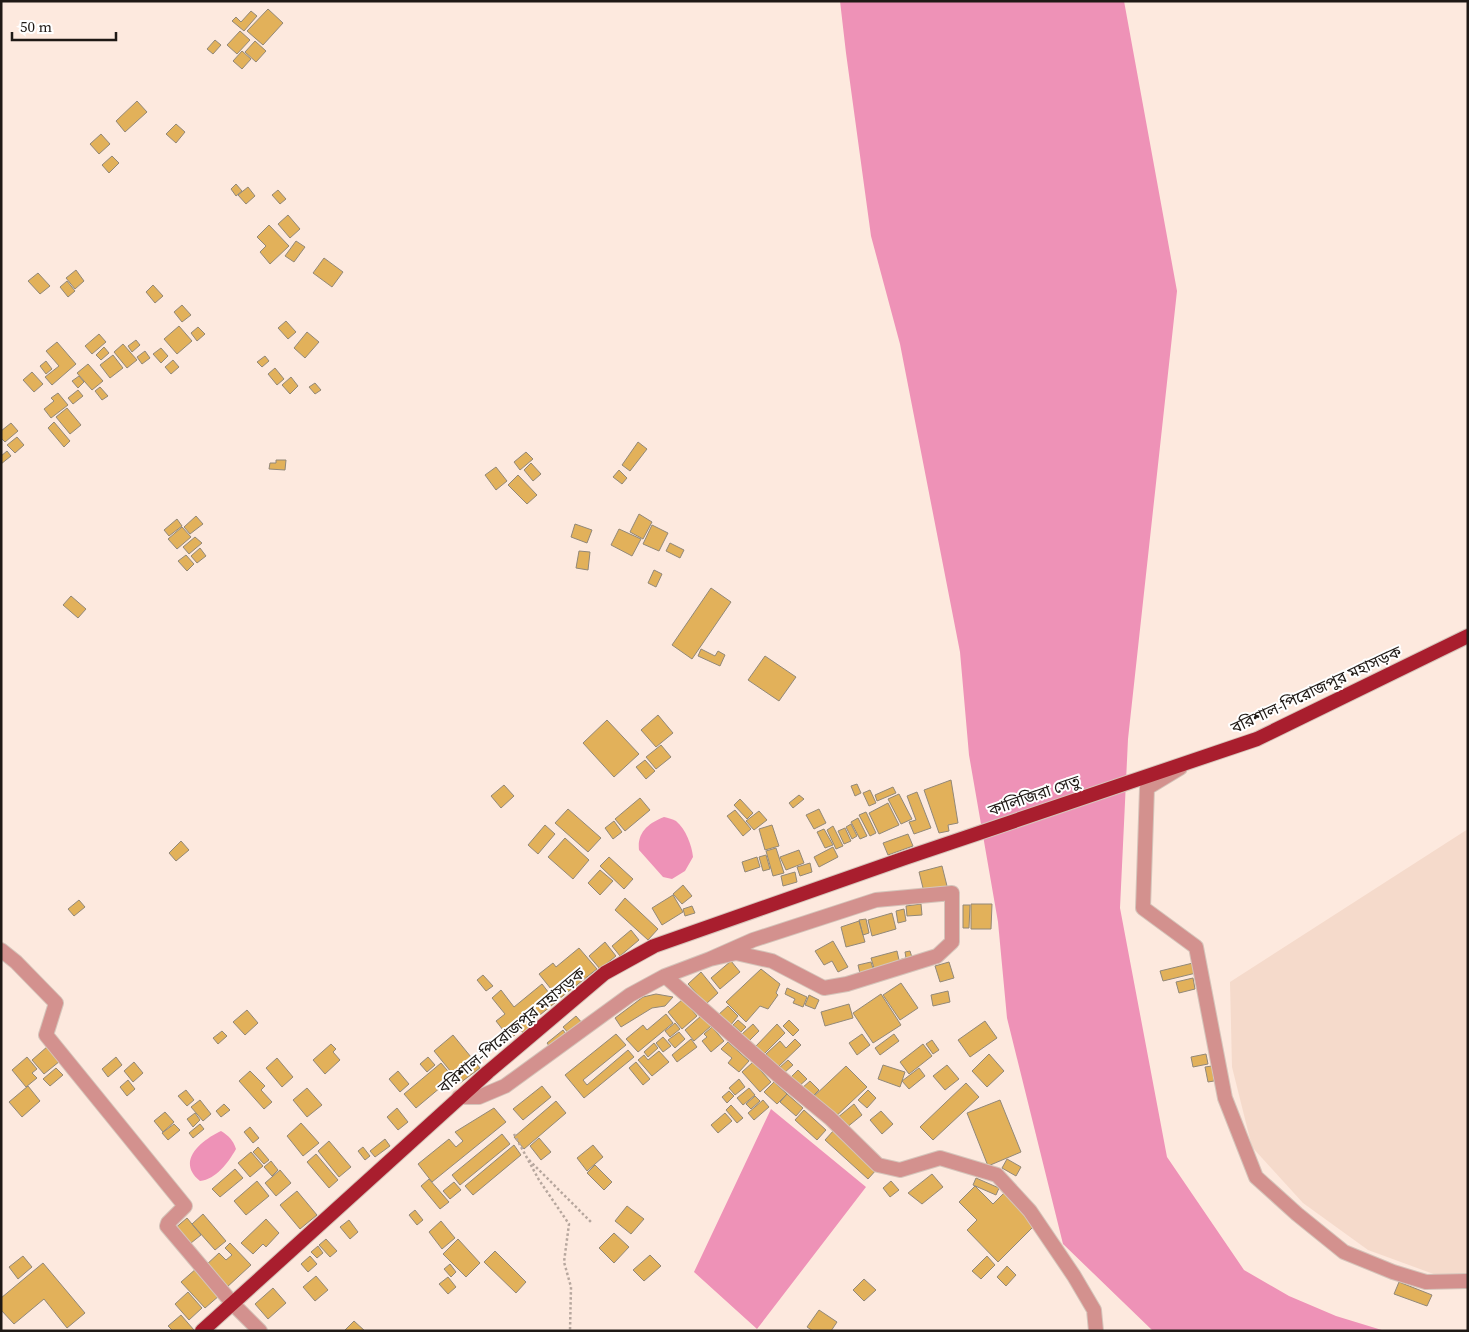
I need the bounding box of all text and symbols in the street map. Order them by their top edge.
scale bar [12,10,116,42]
text: 50 m [20,16,52,37]
street label: বরিশাল-পিরোজপুর মহাসড়ক [1226,639,1406,739]
street label: কালিজিরা সেতু [984,769,1083,821]
street label: বরিশাল-পিরোজপুর মহাসড়ক [432,961,590,1099]

